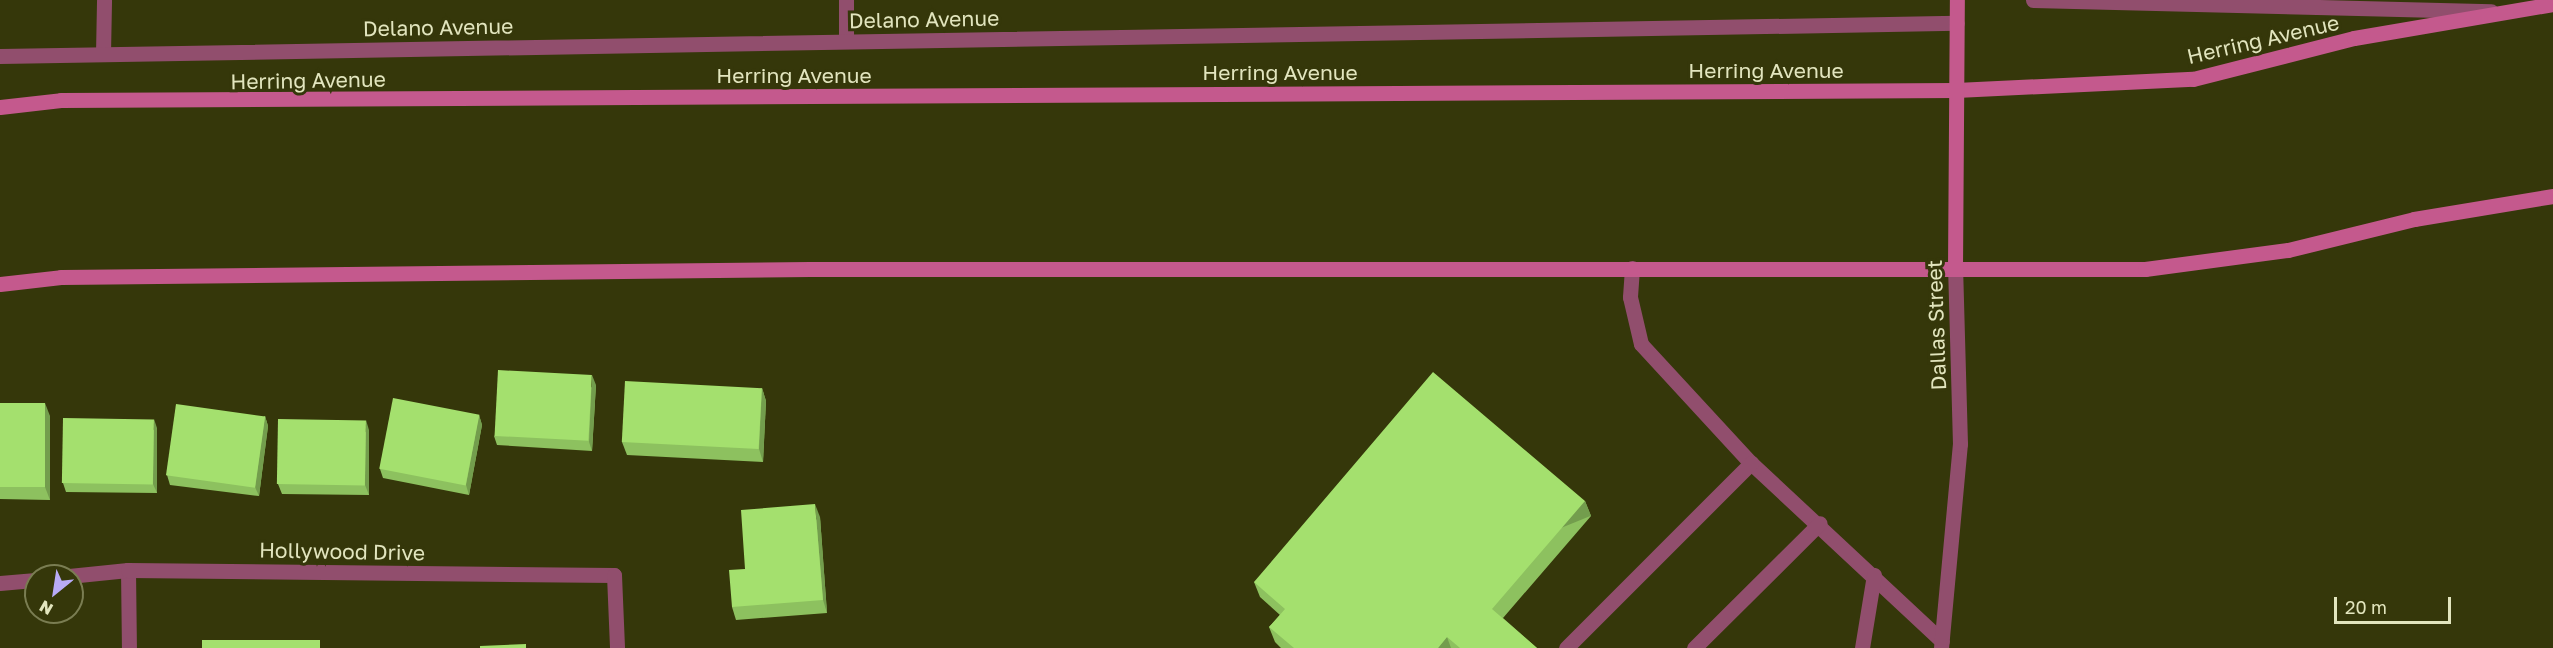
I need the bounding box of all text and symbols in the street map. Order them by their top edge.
street label: Delano Avenue [849,5,999,33]
street label: Herring Avenue [2184,9,2342,69]
street label: Delano Avenue [363,13,513,41]
street label: Herring Avenue [1688,57,1844,83]
street label: Herring Avenue [1202,59,1358,85]
street label: Herring Avenue [716,62,872,88]
street label: Herring Avenue [230,66,386,94]
street label: Dallas Street [1921,259,1951,391]
street label: Hollywood Drive [259,537,425,565]
north arrow [24,564,84,624]
scale bar [2337,585,2454,623]
text: N [36,596,56,620]
text: 20 m [2345,596,2387,618]

